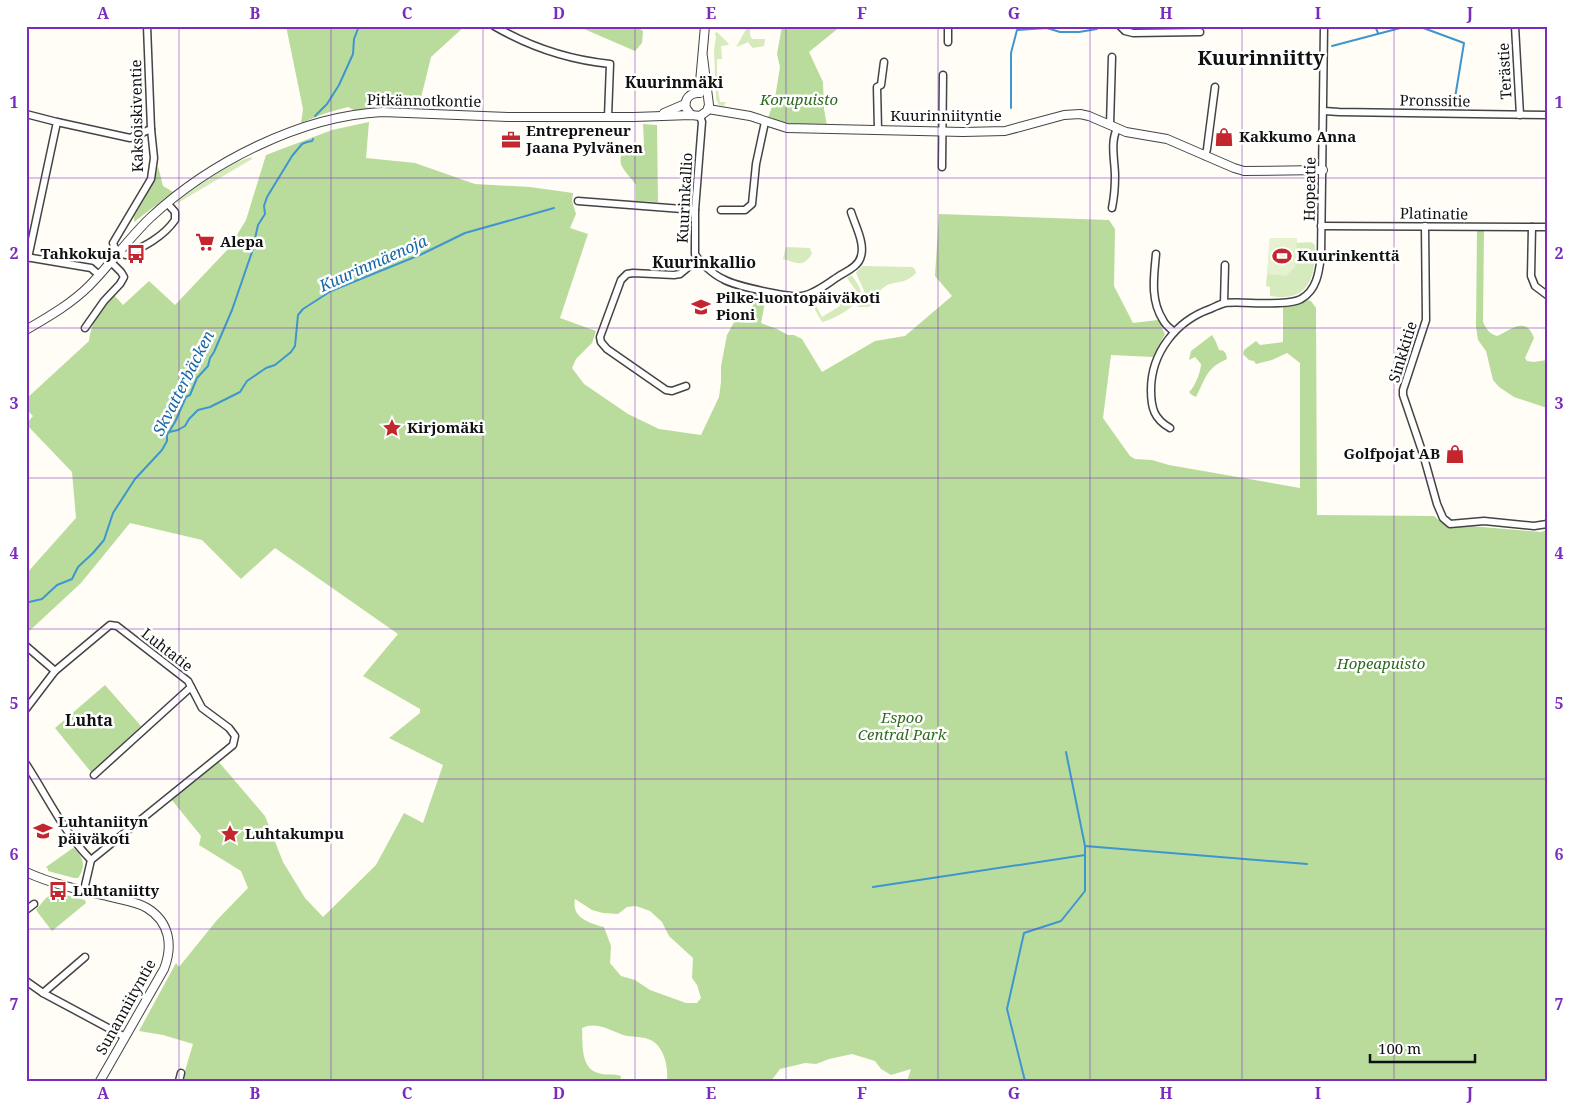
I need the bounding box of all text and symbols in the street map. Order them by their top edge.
text: A [97,2,110,24]
text: B [250,2,261,24]
text: C [402,2,413,24]
text: D [553,2,565,24]
text: E [706,2,716,24]
text: F [857,2,867,24]
text: G [1008,2,1020,24]
text: H [1159,2,1173,24]
text: I [1315,2,1321,24]
text: J [1466,2,1474,24]
street label: Terästie [1493,42,1515,100]
district label: Kuurinniitty [1198,44,1325,71]
street label: Kaksoiskiventie [125,59,147,173]
district label: Kuurinmäki [625,71,724,93]
street label: Pitkännotkontie [367,89,481,111]
park label: Korupuisto [759,89,838,109]
street label: Pronssitie [1399,89,1471,111]
text: 1 [9,91,19,113]
text: 1 [1554,91,1564,113]
street label: Kuurinniityntie [890,105,1002,125]
place label: Entrepreneur Jaana Pylvänen [525,120,643,157]
shop icon: Kakkumo Anna [1213,126,1235,148]
place label: Kakkumo Anna [1239,126,1356,146]
office icon: Entrepreneur Jaana Pylvänen [500,129,522,151]
street label: Kuurinkallio [672,152,696,244]
street label: Hopeatie [1298,157,1320,221]
street label: Platinatie [1400,202,1468,224]
water label: Kuurinmäenoja [315,229,431,297]
supermarket icon: Alepa [194,231,216,253]
place label: Alepa [220,231,264,251]
text: 2 [9,242,19,264]
text: 2 [1554,242,1564,264]
place label: Tahkokuja [40,243,121,263]
bus stop icon: Tahkokuja [125,243,147,265]
sports icon: Kuurinkenttä [1271,245,1293,267]
place label: Kuurinkenttä [1297,245,1400,265]
district label: Kuurinkallio [652,251,756,273]
place label: Pilke-luontopäiväkoti Pioni [716,287,881,324]
school or university icon: Pilke-luontopäiväkoti Pioni [690,296,712,318]
street label: Sinkkitie [1383,319,1421,385]
water label: Skvatterbäcken [147,326,219,439]
text: 3 [9,392,19,414]
text: 3 [1554,392,1564,414]
place icon: Kirjomäki [381,417,403,439]
place label: Kirjomäki [407,417,485,437]
place label: Golfpojat AB [1343,443,1440,463]
shop icon: Golfpojat AB [1444,443,1466,465]
text: 4 [9,542,19,564]
text: 4 [1554,542,1564,564]
street label: Luhtatie [138,623,198,676]
park label: Hopeapuisto [1336,653,1425,673]
text: 5 [9,692,19,714]
text: 5 [1554,692,1564,714]
park label: Espoo Central Park [858,707,947,744]
district label: Luhta [65,709,113,731]
place label: Luhtaniityn päiväkoti [58,811,148,848]
school or university icon: Luhtaniityn päiväkoti [32,820,54,842]
place icon: Luhtakumpu [219,823,241,845]
place label: Luhtakumpu [245,823,344,843]
text: 6 [9,843,19,865]
text: 6 [1554,843,1564,865]
bus stop icon: Luhtaniitty [47,880,69,902]
place label: Luhtaniitty [73,880,160,900]
street label: Sunanniityntie [91,955,160,1058]
text: 7 [9,993,19,1015]
text: 7 [1554,993,1564,1015]
scale bar [1370,1032,1476,1064]
text: 100 m [1378,1038,1421,1058]
text: A [97,1082,110,1104]
text: B [250,1082,261,1104]
text: C [402,1082,413,1104]
text: D [553,1082,565,1104]
text: E [706,1082,716,1104]
text: F [857,1082,867,1104]
text: G [1008,1082,1020,1104]
text: H [1159,1082,1173,1104]
text: I [1315,1082,1321,1104]
text: J [1466,1082,1474,1104]

